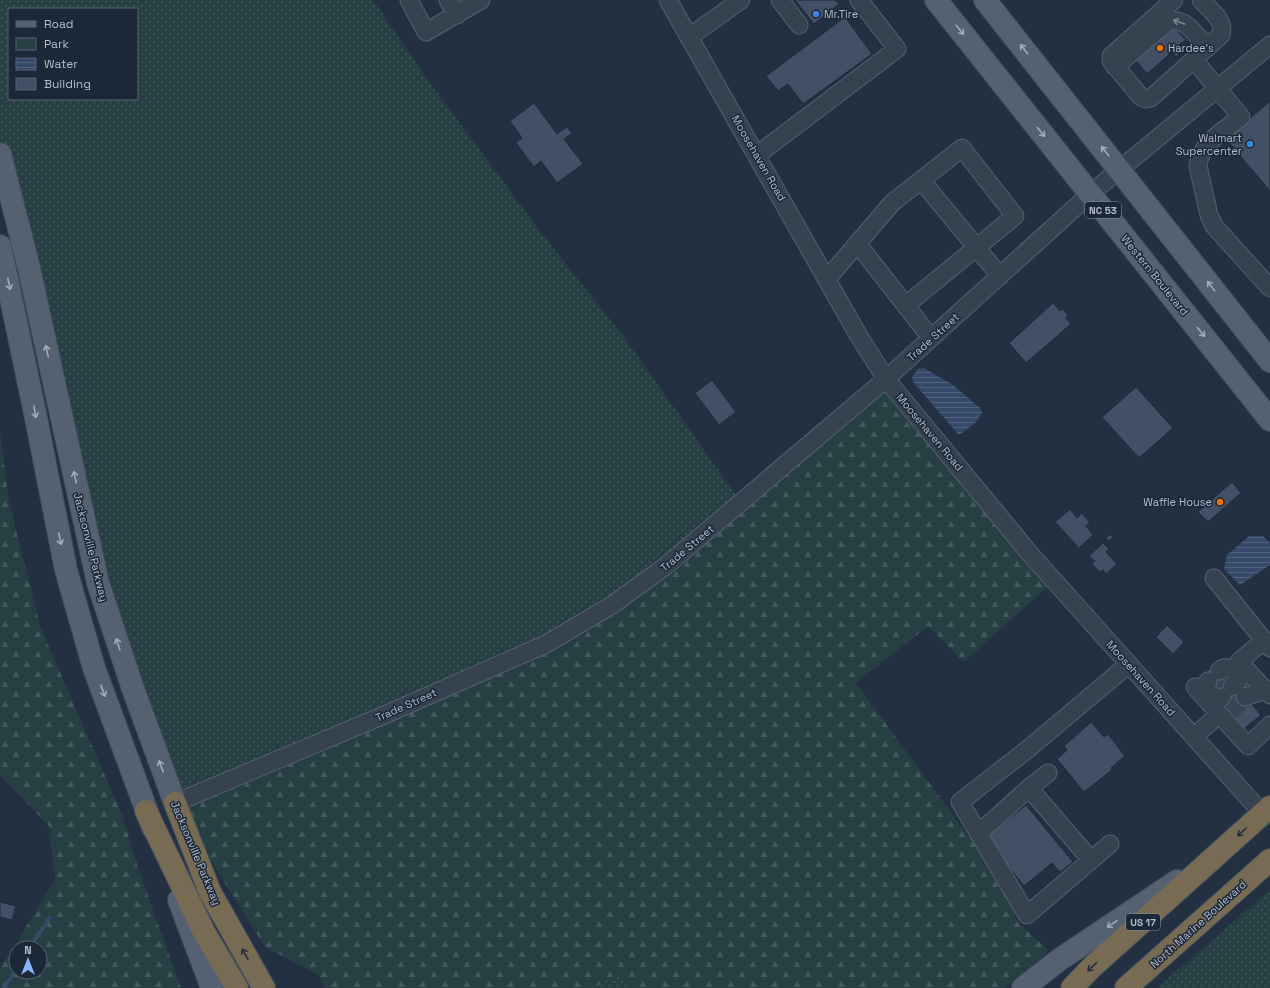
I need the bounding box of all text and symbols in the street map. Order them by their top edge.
place label: Mr.Tire [824,7,858,21]
legend [8,8,138,100]
marker: Mr.Tire [811,9,821,19]
text: Road [44,16,73,32]
one-way arrow [1174,18,1186,26]
one-way arrow [956,25,964,36]
text: Park [44,36,69,52]
place label: Hardee's [1168,41,1214,55]
marker: Hardee's [1155,43,1165,53]
one-way arrow [1020,44,1028,55]
text: Water [44,56,78,72]
text: Building [44,76,91,92]
street label: Moosehaven Road [729,113,789,203]
one-way arrow [1037,127,1045,138]
place label: Walmart Supercenter [1176,131,1242,158]
marker: Walmart Supercenter [1245,139,1255,149]
one-way arrow [1100,146,1109,157]
road number: NC 53 [1085,202,1121,218]
street label: Western Boulevard [1118,232,1192,318]
one-way arrow [5,277,13,290]
one-way arrow [1207,281,1216,292]
street label: Trade Street [904,310,962,364]
one-way arrow [1196,327,1205,338]
one-way arrow [42,344,50,357]
street label: Moosehaven Road [893,390,967,474]
one-way arrow [32,405,40,418]
one-way arrow [70,471,78,484]
street label: Jacksonville Parkway [71,491,111,603]
place label: Waffle House [1143,495,1212,509]
marker: Waffle House [1215,497,1225,507]
street label: Trade Street [657,521,717,575]
one-way arrow [56,532,64,545]
one-way arrow [114,637,121,650]
street label: Moosehaven Road [1103,637,1179,719]
one-way arrow [99,685,107,697]
street label: Trade Street [373,685,439,725]
one-way arrow [157,761,165,773]
street label: Jacksonville Parkway [168,799,224,907]
one-way arrow [1237,827,1248,836]
street label: North Marine Boulevard [1147,877,1249,971]
road number: US 17 [1126,914,1160,930]
one-way arrow [1107,920,1118,929]
north arrow [8,940,48,980]
text: N [24,943,32,957]
one-way arrow [241,948,248,960]
one-way arrow [1087,962,1097,972]

